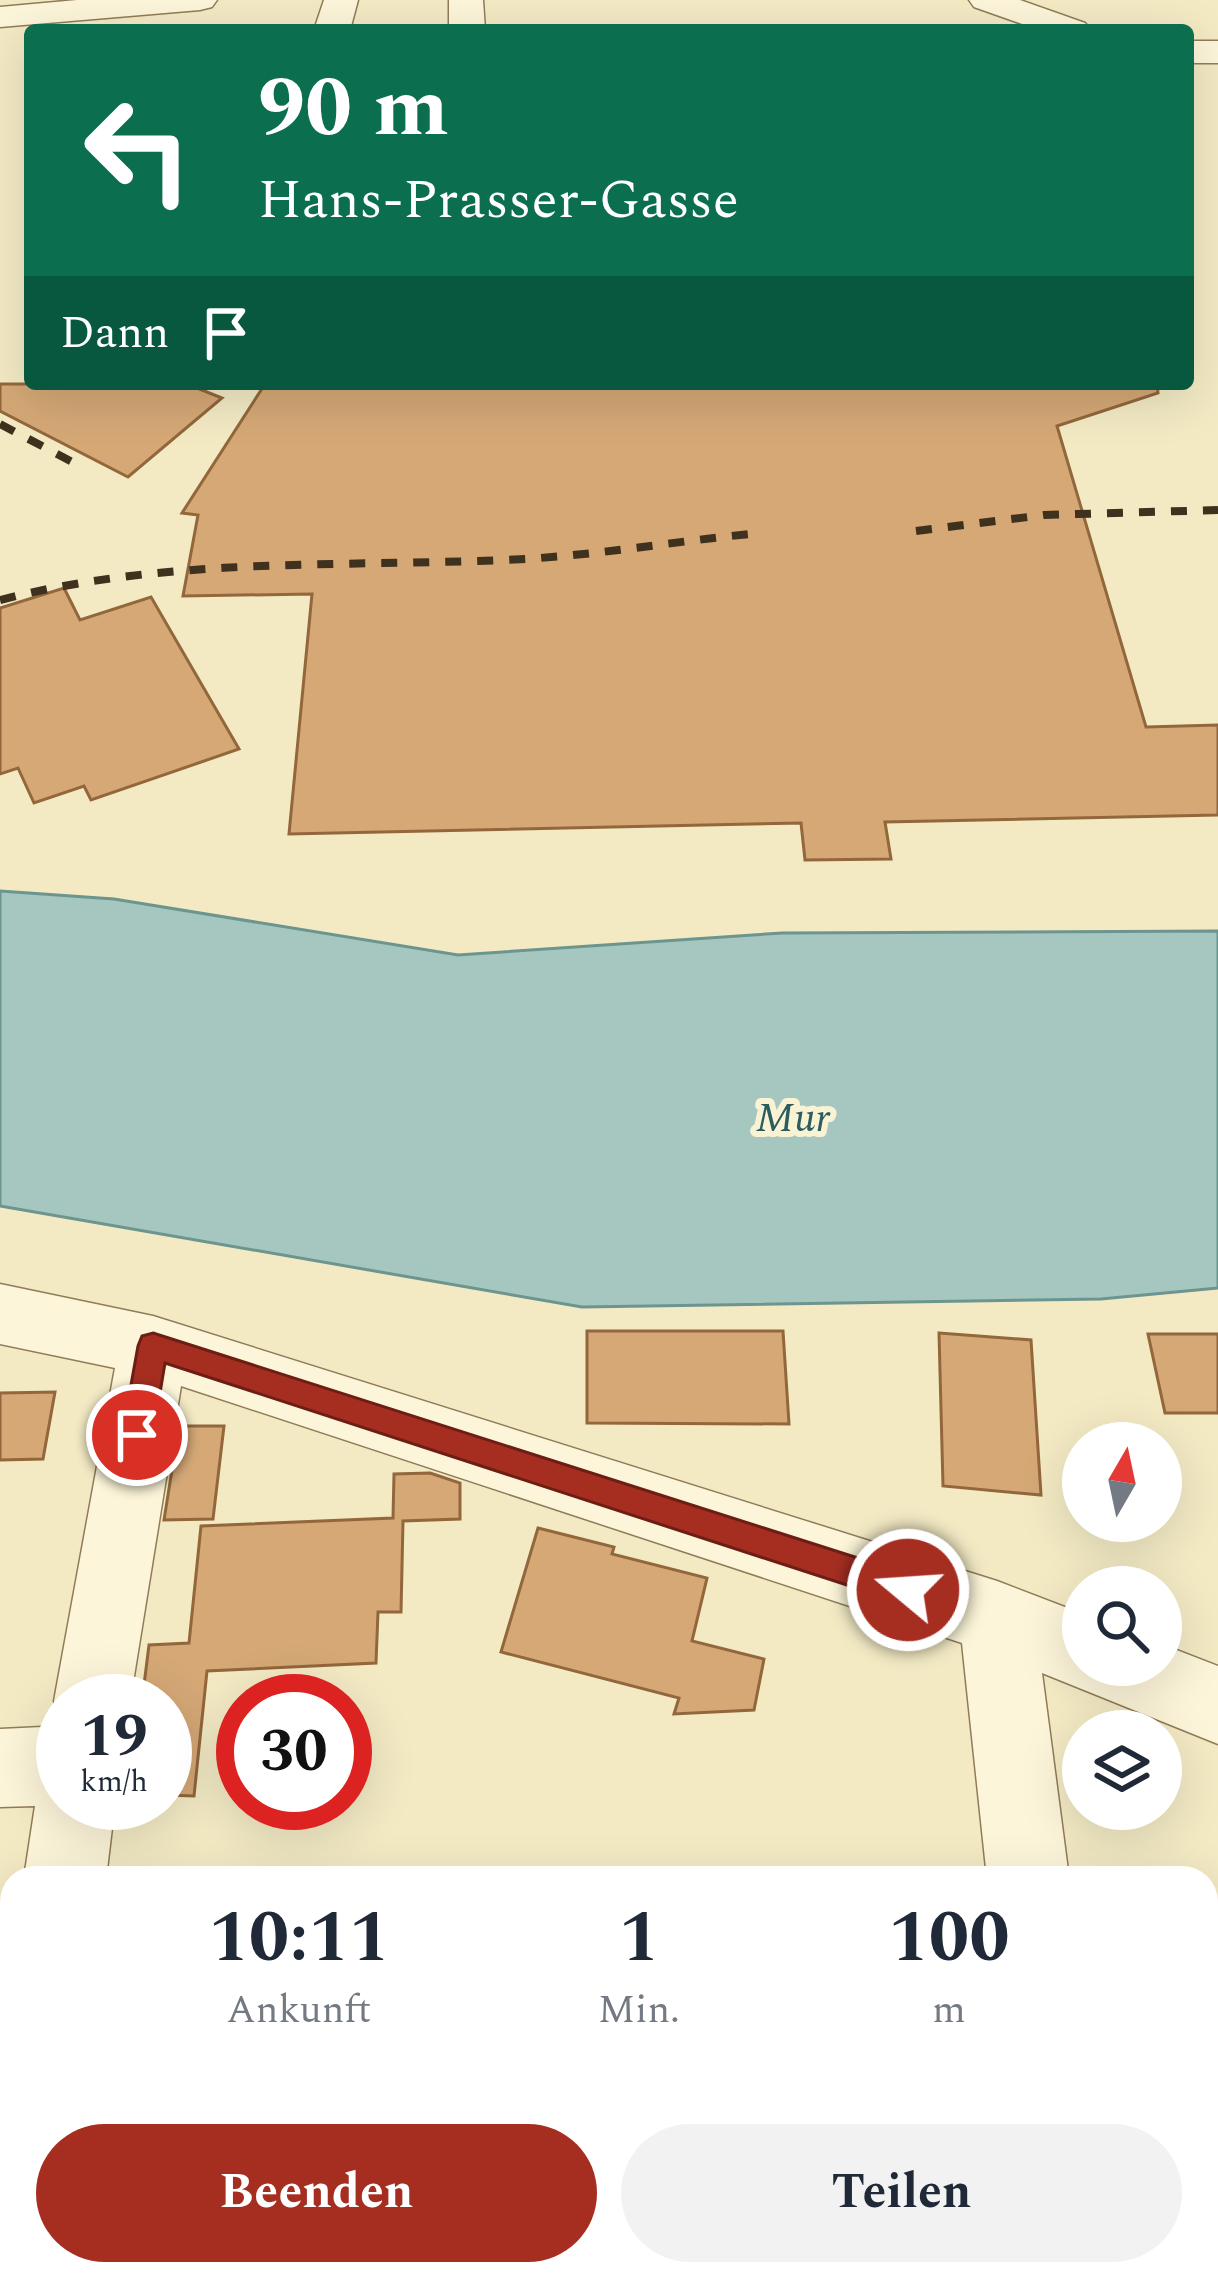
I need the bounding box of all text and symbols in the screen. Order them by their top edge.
text: 90 m [258,45,449,173]
icon: left [60,72,216,228]
text: Hans-Prasser-Gasse [258,160,739,242]
text: Dann [60,299,169,368]
icon: arrive [193,300,259,366]
water label: Mur [756,1087,831,1150]
pin [86,1384,188,1486]
icon: arrive [104,1402,170,1468]
north arrow [1062,1422,1182,1542]
map controls [1062,1422,1182,1830]
position arrow [845,1527,971,1653]
button: search [1062,1566,1182,1686]
speed limit sign: 30 [216,1674,372,1830]
text: 19 [80,1691,148,1783]
button: layers [1062,1710,1182,1830]
text: km/h [80,1759,148,1805]
text: 10:11 [208,1884,389,1993]
text: 1 [619,1884,659,1993]
text: 100 [888,1884,1010,1993]
text: Ankunft [226,1981,371,2040]
text: Min. [598,1981,680,2040]
text: m [932,1981,966,2040]
button: Beenden [36,2124,597,2262]
button: Teilen [621,2124,1182,2262]

